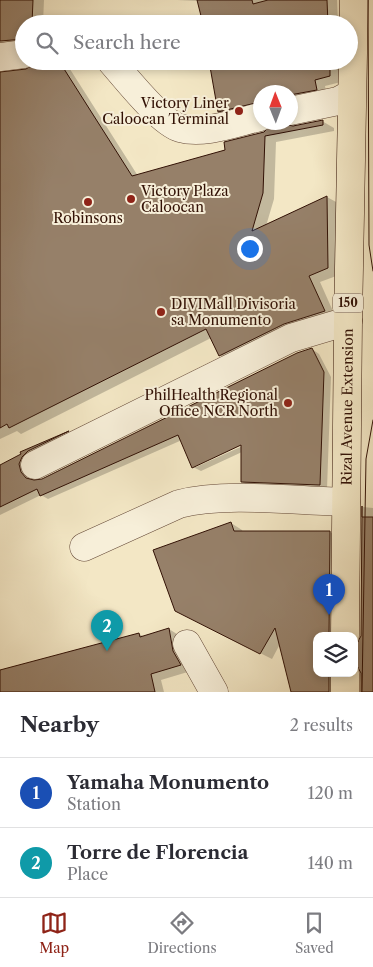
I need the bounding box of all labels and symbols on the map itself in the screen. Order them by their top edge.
north arrow [253,85,298,130]
place label: Victory Liner Caloocan Terminal [102,94,229,128]
marker: Victory Liner Caloocan Terminal [233,105,245,117]
place label: Victory Plaza Caloocan [140,182,229,216]
marker: Victory Plaza Caloocan [125,193,137,205]
marker: Robinsons [82,196,94,208]
place label: Robinsons [53,209,123,227]
your location [237,236,263,262]
road number: 150 [333,294,363,312]
place label: DIVIMall Divisoria sa Monumento [171,295,296,329]
marker: DIVIMall Divisoria sa Monumento [155,306,167,318]
street label: Rizal Avenue Extension [337,328,357,486]
place label: PhilHealth Regional Office NCR North [145,386,278,420]
marker: PhilHealth Regional Office NCR North [282,397,294,409]
pin: 1 [313,574,345,615]
pin: 2 [91,610,123,651]

